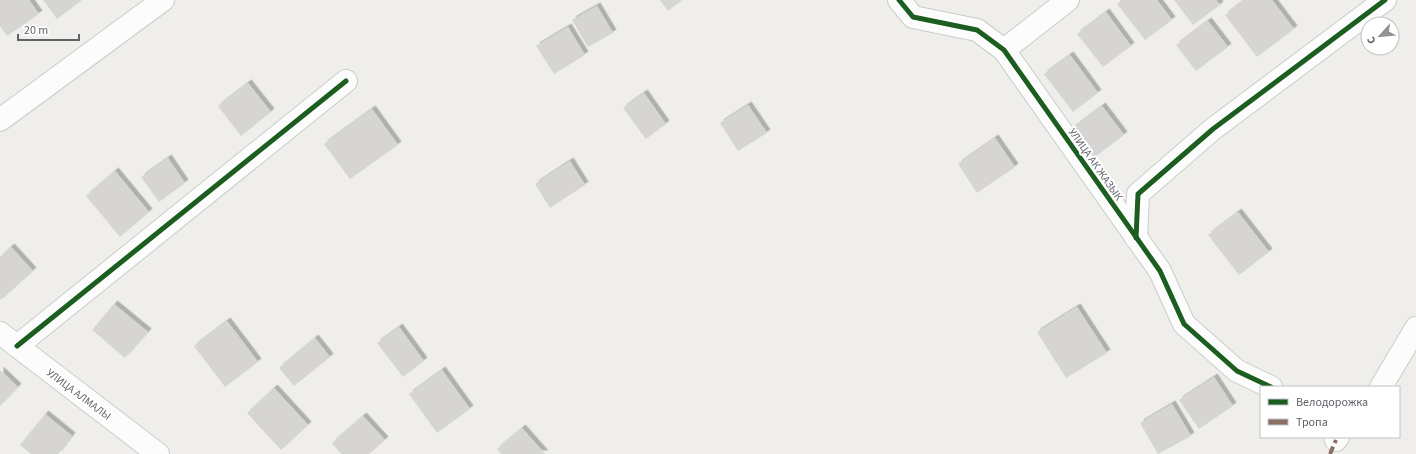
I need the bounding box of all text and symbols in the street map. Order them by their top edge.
scale bar [18,16,79,42]
north arrow [1360,16,1400,56]
text: 20 m [24,22,48,39]
text: С [1363,34,1380,47]
street label: УЛИЦА АК ЖАЗЫК [1065,125,1127,204]
street label: УЛИЦА АЛМАЛЫ [43,365,114,424]
legend [1260,386,1400,438]
text: Велодорожка [1296,394,1368,411]
text: Тропа [1296,414,1328,431]

